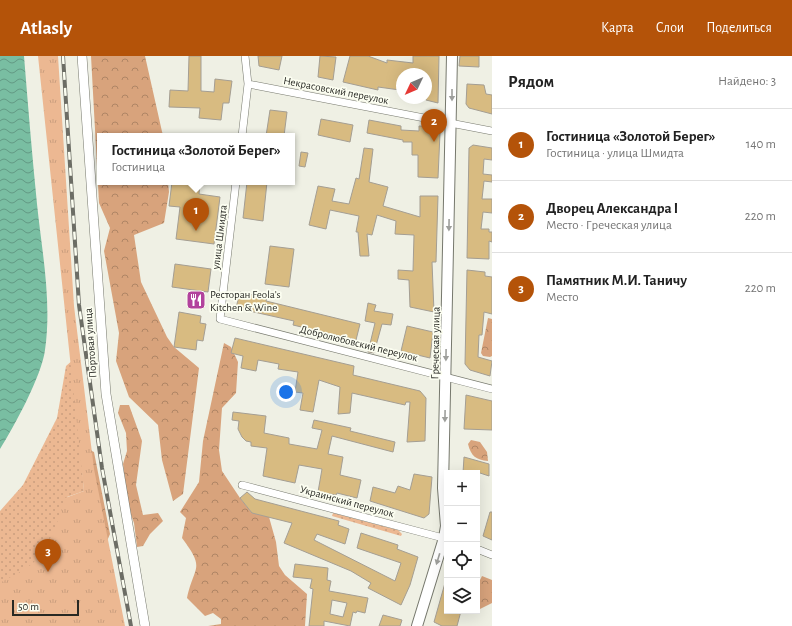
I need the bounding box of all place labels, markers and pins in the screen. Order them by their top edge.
pin: 2 [421,109,447,142]
pin: 1 [183,198,209,231]
restaurant icon: Ресторан Feola’s Kitchen & Wine [185,289,207,311]
place label: Ресторан Feola’s Kitchen & Wine [210,289,281,313]
pin: 3 [35,539,61,572]

